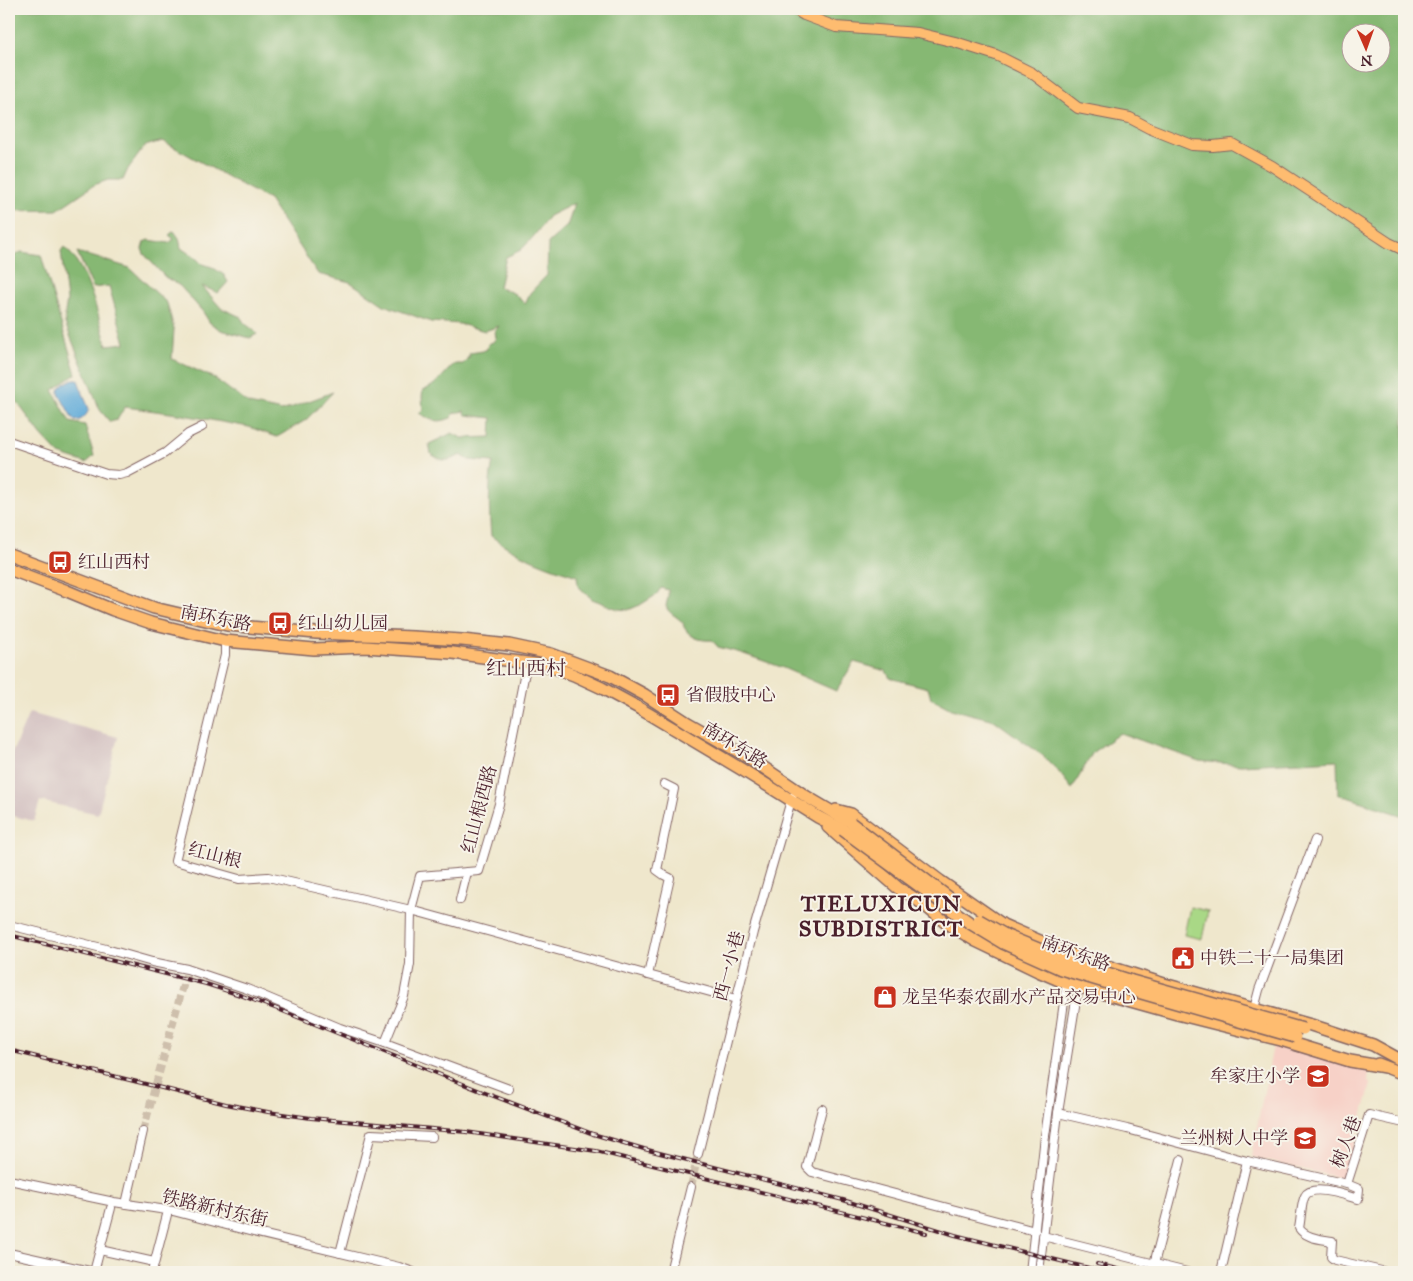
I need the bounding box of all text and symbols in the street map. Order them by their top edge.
north arrow [1340,22,1390,72]
text: N [1360,52,1373,69]
bus stop icon: 红山西村 [47,549,73,575]
place label: 红山西村 [78,551,150,573]
street label: 南环东路 [179,600,253,636]
bus stop icon: 红山幼儿园 [267,610,293,636]
place label: 红山幼儿园 [298,612,388,634]
district label: 红山西村 [486,656,566,680]
bus stop icon: 省假肢中心 [655,682,681,708]
place label: 省假肢中心 [686,684,776,706]
street label: 南环东路 [698,717,772,773]
street label: 红山根西路 [457,763,501,855]
street label: 红山根 [186,838,244,872]
district label: TIELUXICUN SUBDISTRICT [799,890,963,942]
street label: 西一小巷 [709,928,749,1004]
street label: 南环东路 [1038,930,1114,976]
public building icon: 中铁二十一局集团 [1170,945,1196,971]
place label: 中铁二十一局集团 [1200,947,1344,969]
shop icon: 龙呈华泰农副水产品交易中心 [872,984,898,1010]
place label: 龙呈华泰农副水产品交易中心 [902,986,1136,1008]
school or university icon: 牟家庄小学 [1305,1063,1331,1089]
place label: 牟家庄小学 [1210,1065,1300,1087]
street label: 树人巷 [1326,1113,1366,1171]
school or university icon: 兰州树人中学 [1292,1125,1318,1151]
place label: 兰州树人中学 [1180,1127,1288,1149]
street label: 铁路新村东街 [160,1185,270,1231]

